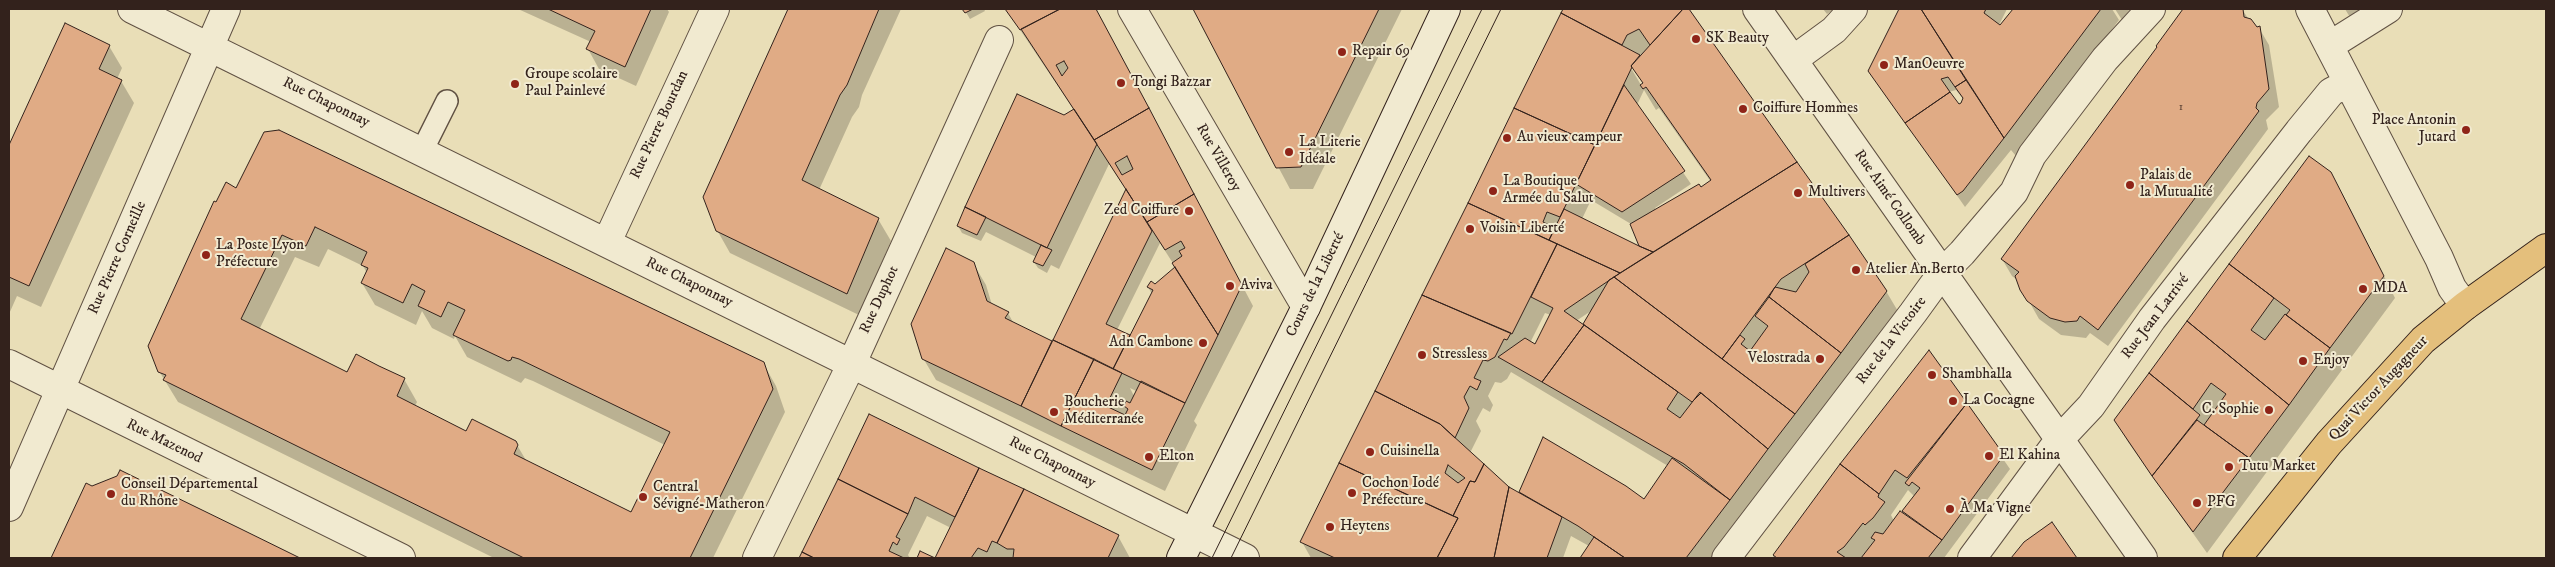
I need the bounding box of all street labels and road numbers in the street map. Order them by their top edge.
street label: Rue Pierre Bourdan [627,68,693,182]
street label: Rue Chaponnay [279,74,373,132]
street label: Rue Villeroy [1191,121,1245,195]
street label: Rue Aimé Collomb [1849,147,1929,249]
street label: Rue Pierre Corneille [85,199,151,317]
street label: Cours de la Liberté [1283,230,1349,340]
street label: Rue Chaponnay [642,254,736,312]
street label: Rue Duphot [857,263,903,337]
street label: Rue Jean Larrivé [2118,271,2194,363]
street label: Rue de la Victoire [1853,294,1931,388]
street label: Quai Victor Augagneur [2326,333,2432,445]
street label: Rue Mazenod [123,416,205,468]
street label: Rue Chaponnay [1006,433,1098,493]

